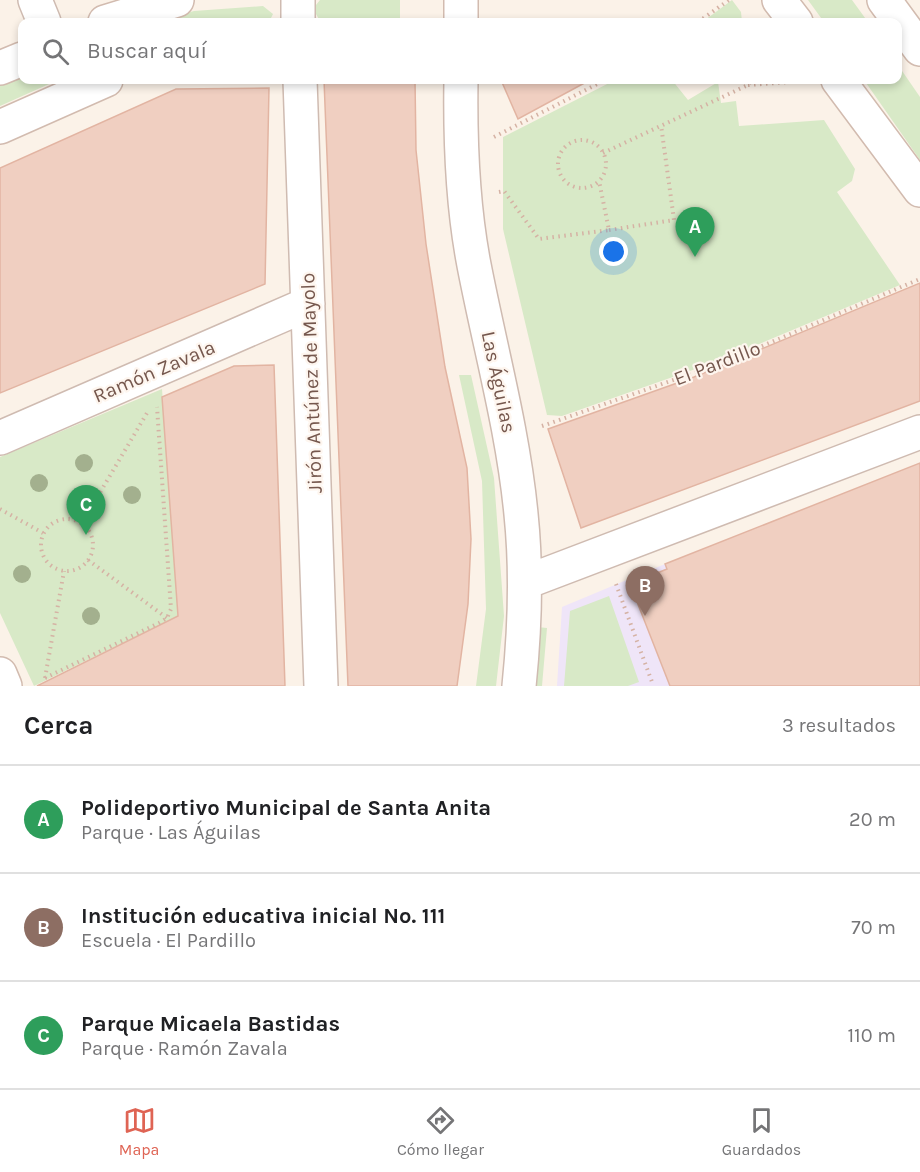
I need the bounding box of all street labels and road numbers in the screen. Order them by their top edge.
street label: Jirón Antúnez de Mayolo [296,272,327,494]
street label: Las Águilas [476,329,522,435]
street label: Ramón Zavala [90,335,219,407]
street label: El Pardillo [671,336,764,390]

